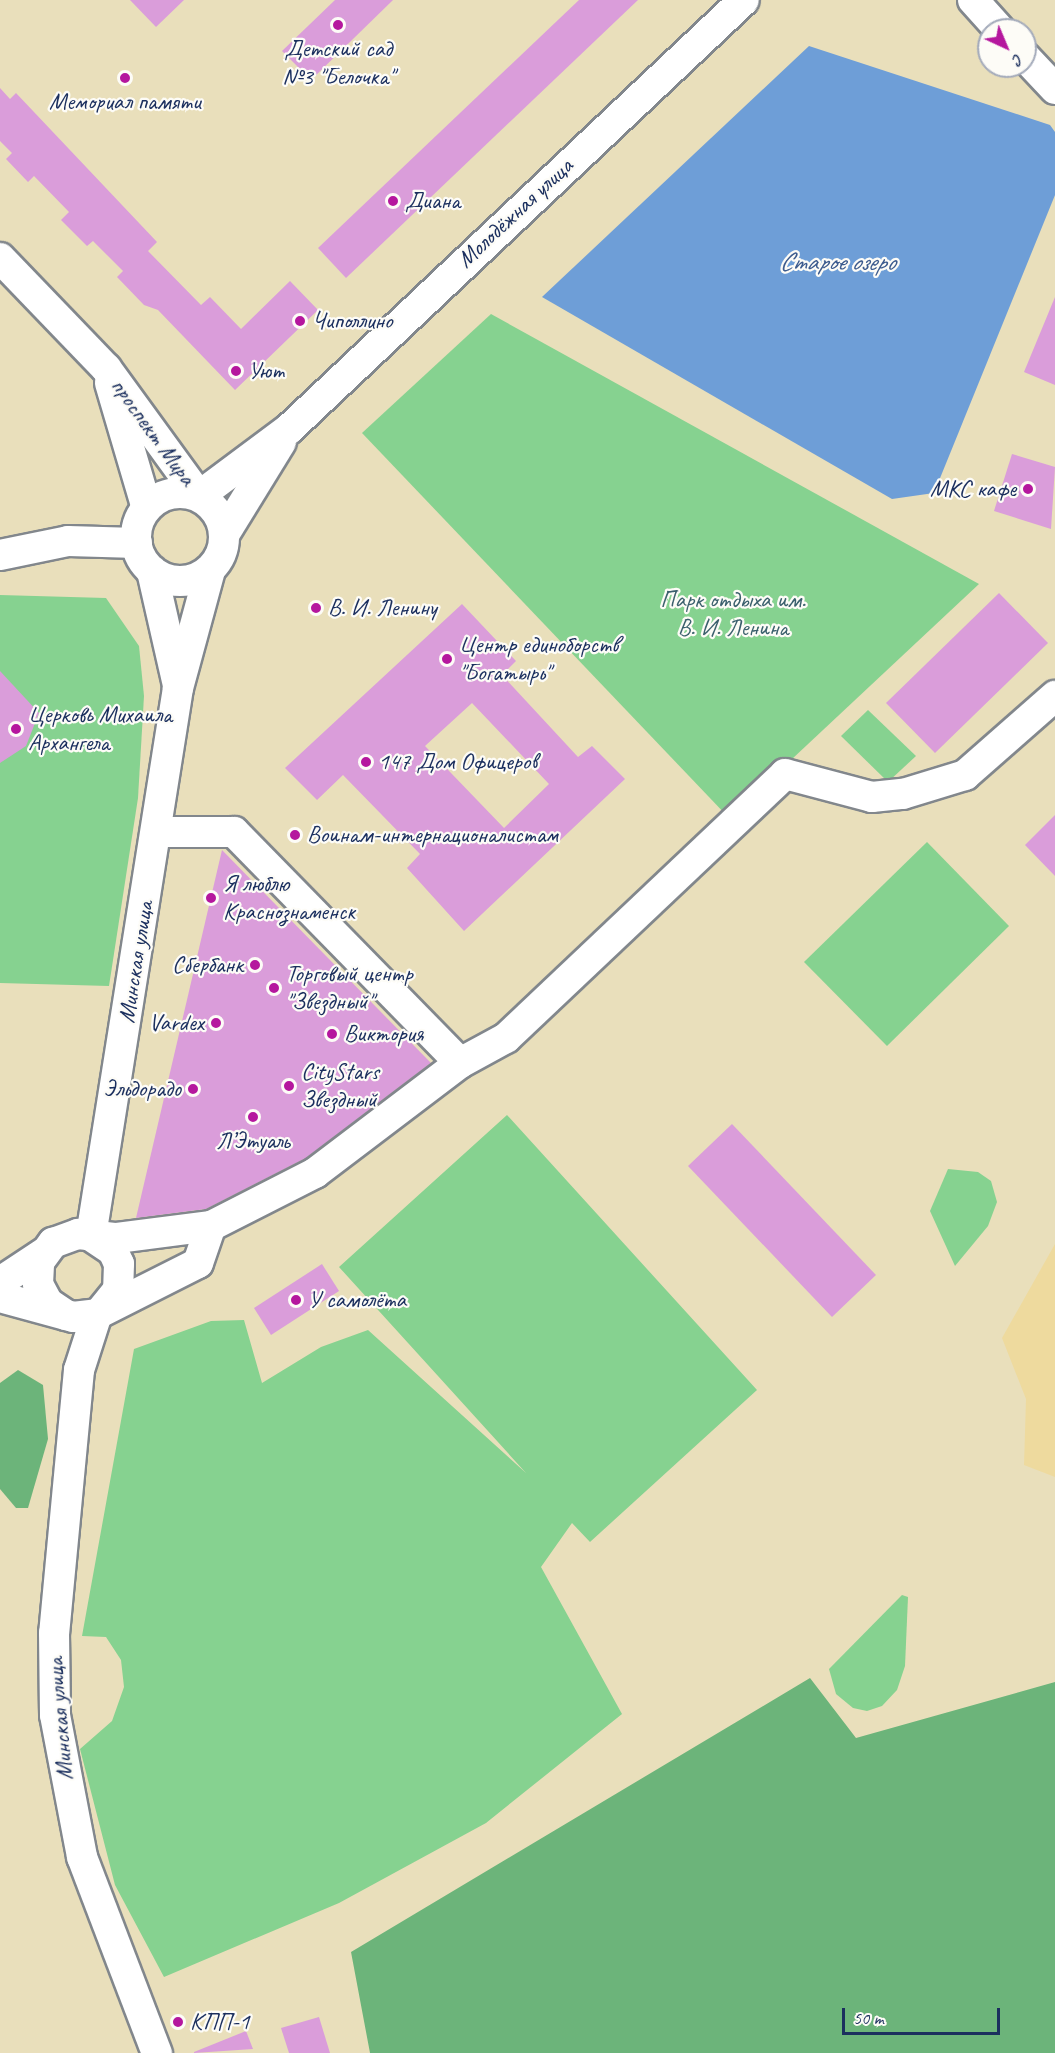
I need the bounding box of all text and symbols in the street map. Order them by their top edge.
marker: Детский сад №3 "Белочка" [331,18,345,32]
north arrow [977,18,1037,78]
place label: Детский сад №3 "Белочка" [282,35,394,91]
text: С [1008,50,1028,69]
marker: Мемориал памяти [118,71,132,85]
place label: Мемориал памяти [49,88,201,116]
street label: Молодёжная улица [450,151,580,275]
place label: Диана [405,187,460,215]
marker: Диана [386,194,400,208]
water label: Старое озеро [779,246,895,278]
place label: Чиполлино [312,307,393,335]
marker: Чиполлино [293,314,307,328]
place label: Уют [248,357,283,385]
marker: Уют [229,364,243,378]
street label: проспект Мира [104,373,202,491]
place label: МКС кафе [930,475,1016,503]
marker: МКС кафе [1021,482,1035,496]
park label: Парк отдыха им. В. И. Ленина [663,586,803,642]
place label: В. И. Ленину [328,594,437,622]
marker: В. И. Ленину [309,601,323,615]
place label: Центр единоборств "Богатырь" [459,631,620,687]
marker: Центр единоборств "Богатырь" [440,652,454,666]
place label: Церковь Михаила Архангела [28,701,170,757]
marker: Церковь Михаила Архангела [9,722,23,736]
place label: 147 Дом Офицеров [378,748,536,776]
marker: 147 Дом Офицеров [359,755,373,769]
place label: Воинам-интернационалистам [307,821,558,849]
marker: Воинам-интернационалистам [288,828,302,842]
place label: Я люблю Краснознаменск [223,870,355,926]
marker: Я люблю Краснознаменск [204,891,218,905]
street label: Минская улица [112,899,160,1025]
place label: Сбербанк [172,951,243,979]
marker: Сбербанк [248,958,262,972]
place label: Торговый центр "Звездный" [286,960,413,1016]
marker: Торговый центр "Звездный" [267,981,281,995]
place label: Vardex [149,1009,204,1037]
marker: Vardex [209,1016,223,1030]
place label: Виктория [344,1020,423,1048]
marker: Виктория [325,1027,339,1041]
place label: CityStars Звездный [301,1058,379,1114]
place label: Эльдорадо [103,1075,181,1103]
marker: CityStars Звездный [282,1079,296,1093]
marker: Эльдорадо [186,1082,200,1096]
marker: Л’Этуаль [246,1110,260,1124]
place label: Л’Этуаль [216,1127,290,1155]
place label: У самолёта [308,1286,406,1314]
marker: У самолёта [289,1293,303,1307]
street label: Минская улица [40,1657,80,1781]
scale bar [845,1996,1002,2034]
text: 50 m [853,2007,884,2029]
place label: КПП-1 [190,2008,250,2036]
marker: КПП-1 [171,2015,185,2029]

